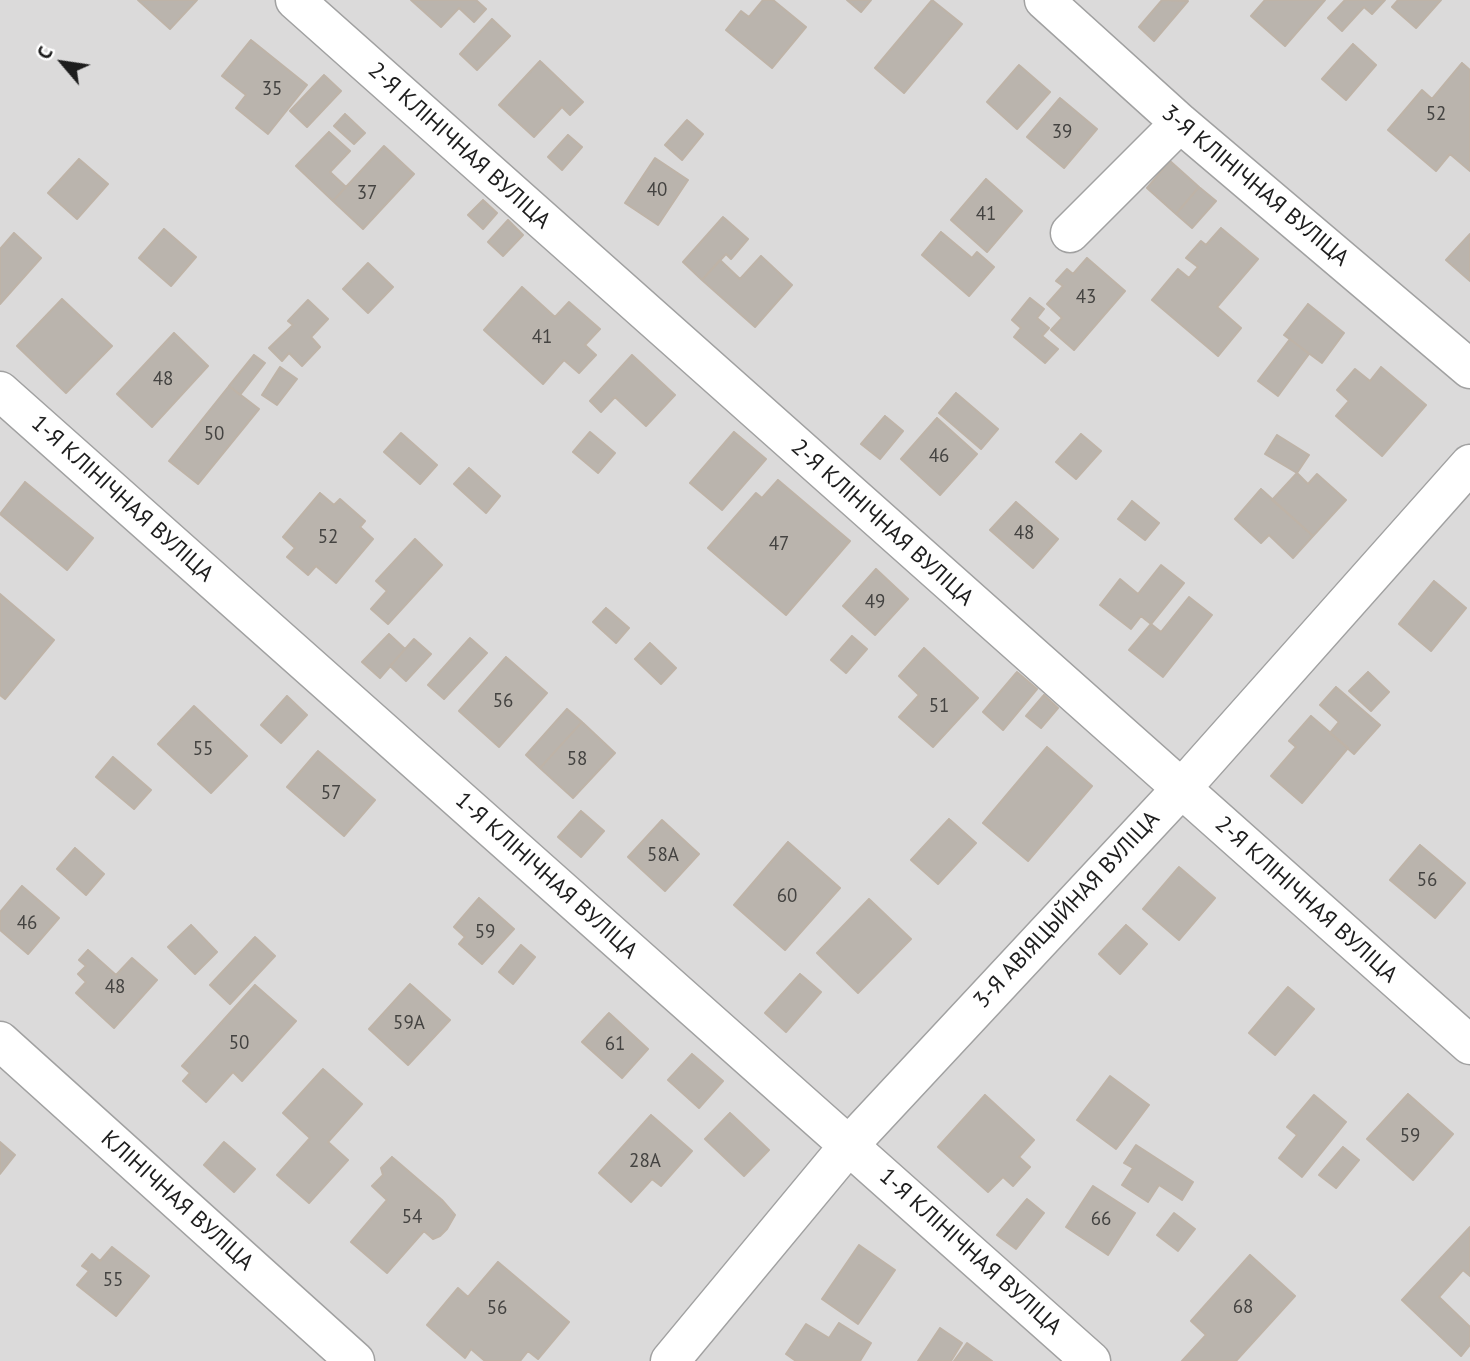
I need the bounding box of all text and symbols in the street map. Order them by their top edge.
north arrow [28,28,98,98]
text: С [32,42,58,63]
street label: 2-Я КЛІНІЧНАЯ ВУЛІЦА [362,57,556,235]
house number: 35 [262,79,282,101]
street label: 3-Я КЛІНІЧНАЯ ВУЛІЦА [1156,100,1354,272]
house number: 52 [1426,104,1446,126]
house number: 39 [1052,122,1072,144]
house number: 40 [647,180,667,202]
house number: 37 [357,183,377,205]
house number: 41 [976,204,996,226]
house number: 43 [1076,287,1096,309]
house number: 41 [532,327,552,349]
house number: 48 [153,369,173,391]
street label: 1-Я КЛІНІЧНАЯ ВУЛІЦА [25,410,219,588]
house number: 50 [204,424,224,446]
street label: 2-Я КЛІНІЧНАЯ ВУЛІЦА [785,434,979,612]
house number: 46 [929,446,949,468]
house number: 48 [1014,523,1034,545]
house number: 52 [318,527,338,549]
house number: 47 [769,534,789,556]
house number: 49 [865,592,885,614]
house number: 56 [493,691,513,713]
house number: 51 [929,696,949,718]
house number: 55 [193,739,213,761]
house number: 58 [567,749,587,771]
house number: 57 [321,783,341,805]
street label: 1-Я КЛІНІЧНАЯ ВУЛІЦА [449,787,643,965]
street label: 3-Я АВІЯЦЫЙНАЯ ВУЛІЦА [968,806,1166,1014]
street label: 2-Я КЛІНІЧНАЯ ВУЛІЦА [1209,811,1403,989]
house number: 58А [647,845,679,867]
house number: 56 [1417,870,1437,892]
house number: 60 [777,886,797,908]
house number: 46 [17,913,37,935]
house number: 59 [475,922,495,944]
house number: 48 [105,977,125,999]
house number: 59А [393,1013,425,1035]
house number: 50 [229,1033,249,1055]
house number: 61 [605,1034,625,1056]
street label: КЛІНІЧНАЯ ВУЛІЦА [95,1125,259,1277]
house number: 59 [1400,1126,1420,1148]
house number: 28А [629,1151,661,1173]
street label: 1-Я КЛІНІЧНАЯ ВУЛІЦА [873,1163,1067,1341]
house number: 54 [402,1207,422,1229]
house number: 66 [1091,1209,1111,1231]
house number: 55 [103,1270,123,1292]
house number: 68 [1233,1297,1253,1319]
house number: 56 [487,1298,507,1320]

